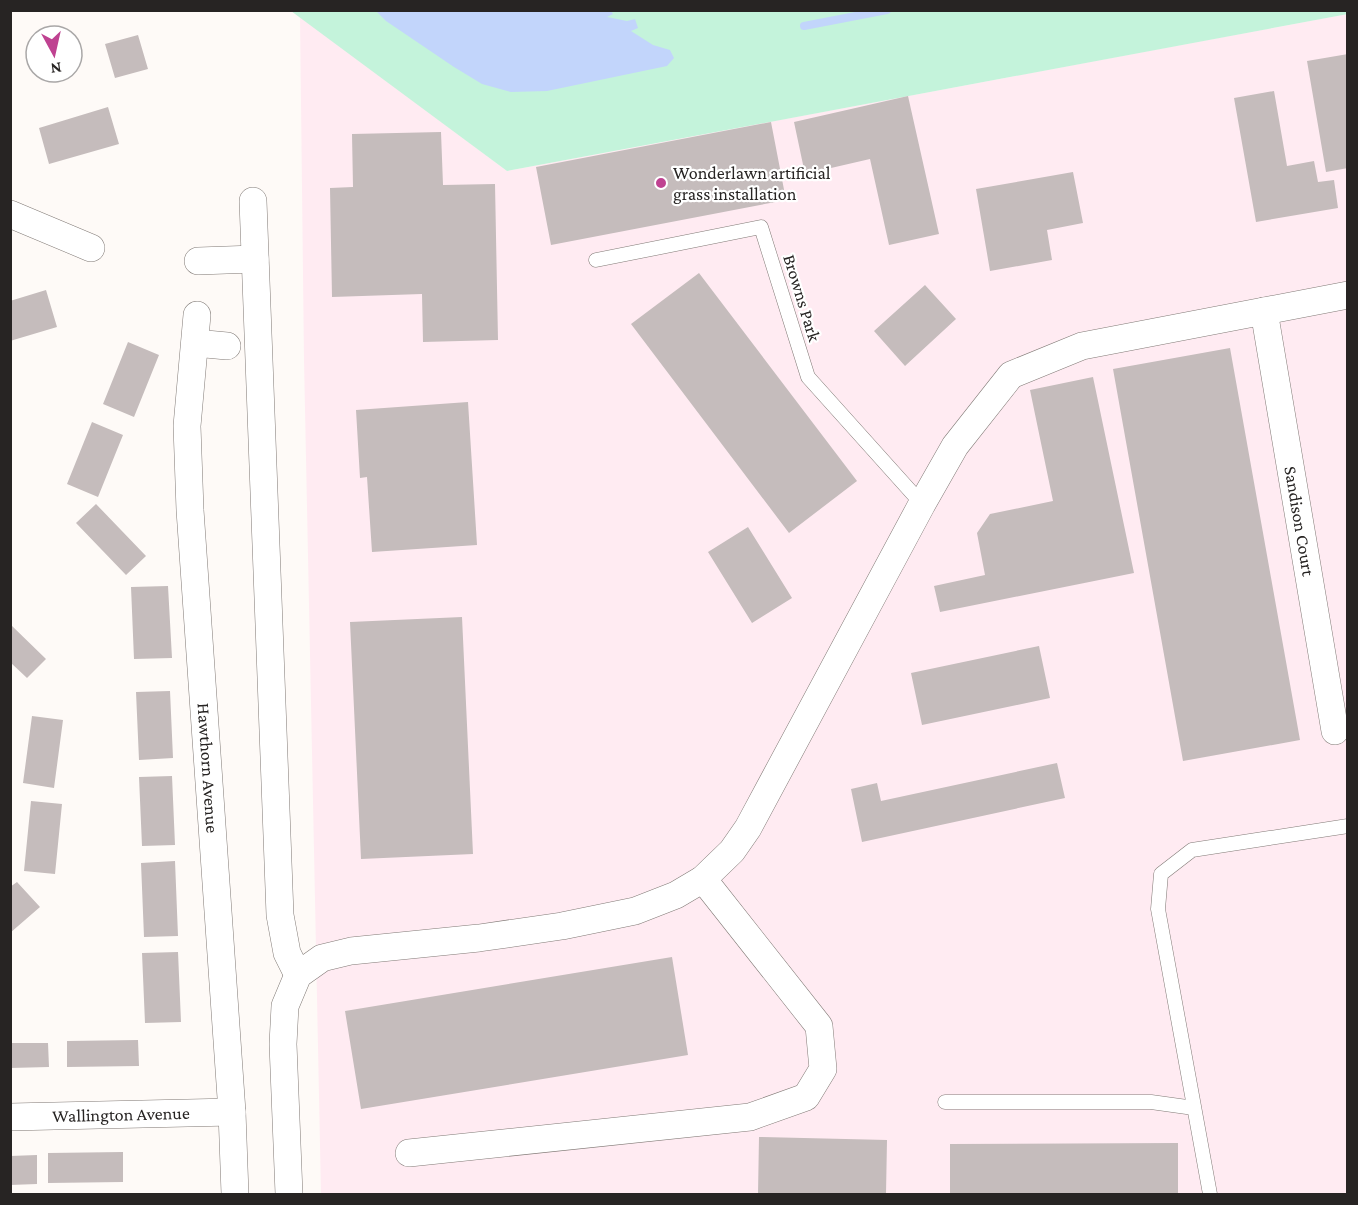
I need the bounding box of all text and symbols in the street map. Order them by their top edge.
north arrow [24,24,84,84]
text: N [49,59,63,78]
place label: Wonderlawn artificial grass installation [673,163,831,204]
marker: Wonderlawn artificial grass installation [654,176,668,190]
street label: Browns Park [779,252,825,344]
street label: Sandison Court [1280,465,1319,578]
street label: Hawthorn Avenue [193,702,223,834]
street label: Wallington Avenue [52,1103,190,1126]

